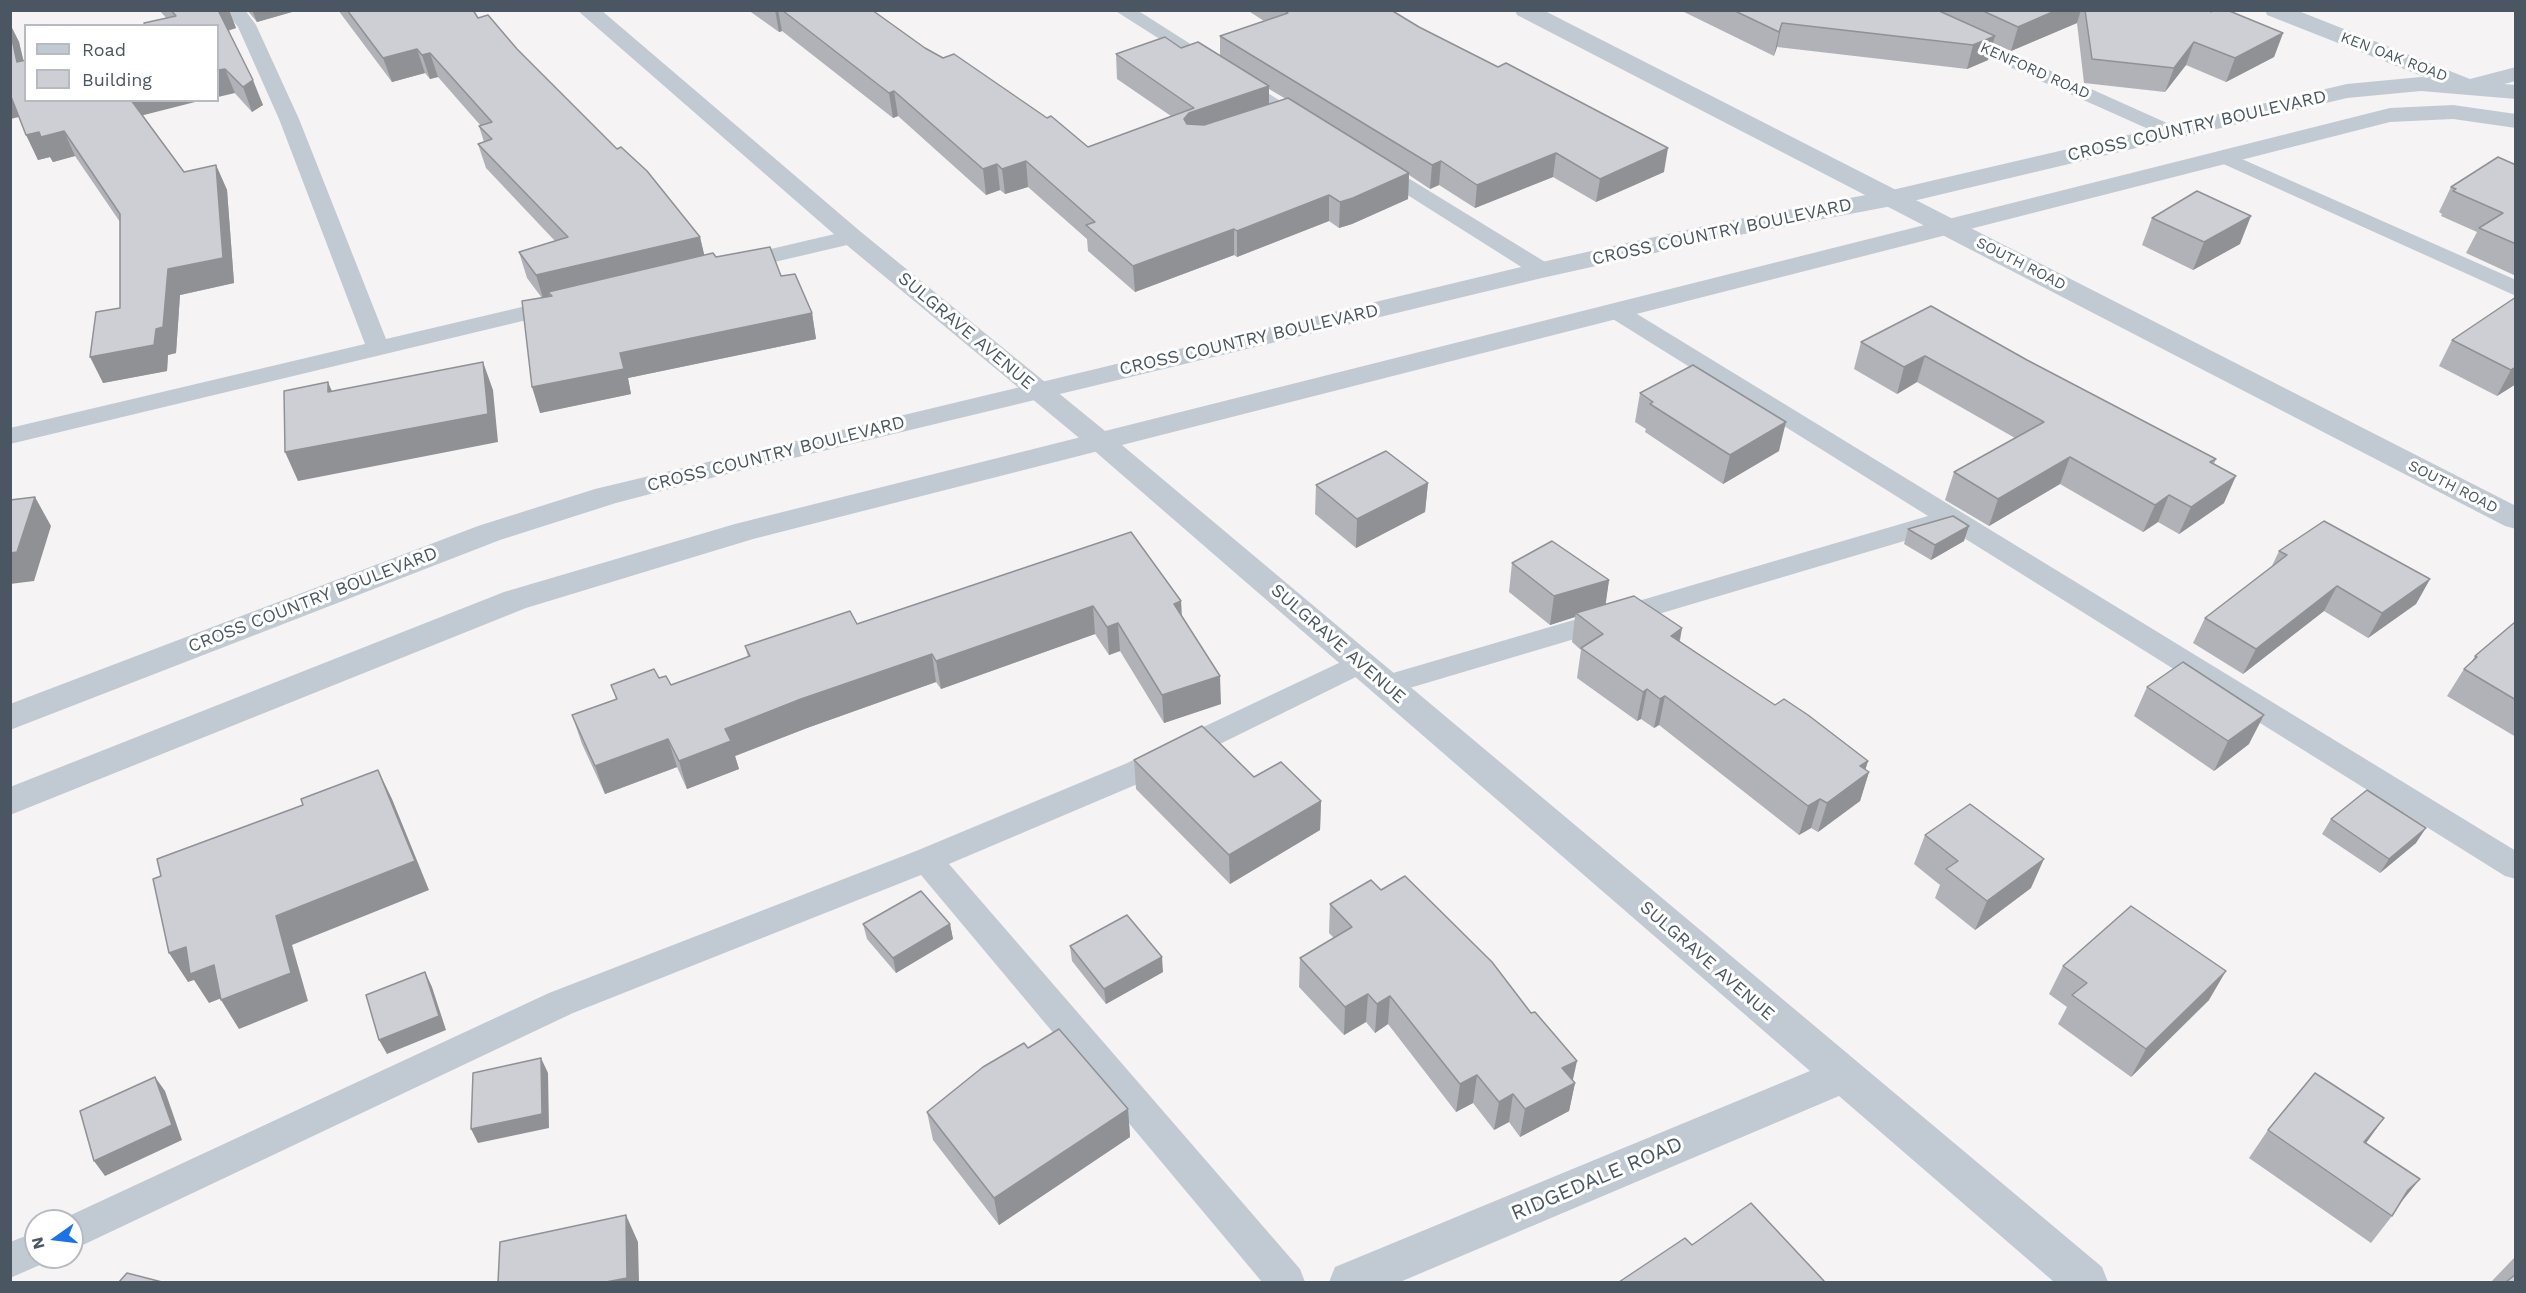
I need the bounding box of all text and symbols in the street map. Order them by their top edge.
legend [24,24,219,102]
street label: KEN OAK ROAD [2338,28,2450,86]
text: Road [82,39,126,60]
street label: KENFORD ROAD [1977,39,2093,103]
text: Building [82,69,152,90]
street label: CROSS COUNTRY BOULEVARD [2065,86,2329,166]
street label: CROSS COUNTRY BOULEVARD [1590,194,1854,270]
street label: SOUTH ROAD [1973,234,2069,294]
street label: SULGRAVE AVENUE [894,268,1038,394]
street label: CROSS COUNTRY BOULEVARD [1117,300,1381,380]
street label: CROSS COUNTRY BOULEVARD [645,411,907,497]
street label: SOUTH ROAD [2405,457,2501,517]
street label: CROSS COUNTRY BOULEVARD [185,542,441,658]
street label: SULGRAVE AVENUE [1266,580,1410,708]
street label: SULGRAVE AVENUE [1635,897,1779,1025]
street label: RIDGEDALE ROAD [1508,1132,1686,1226]
north arrow [24,1209,84,1269]
text: N [27,1235,49,1251]

